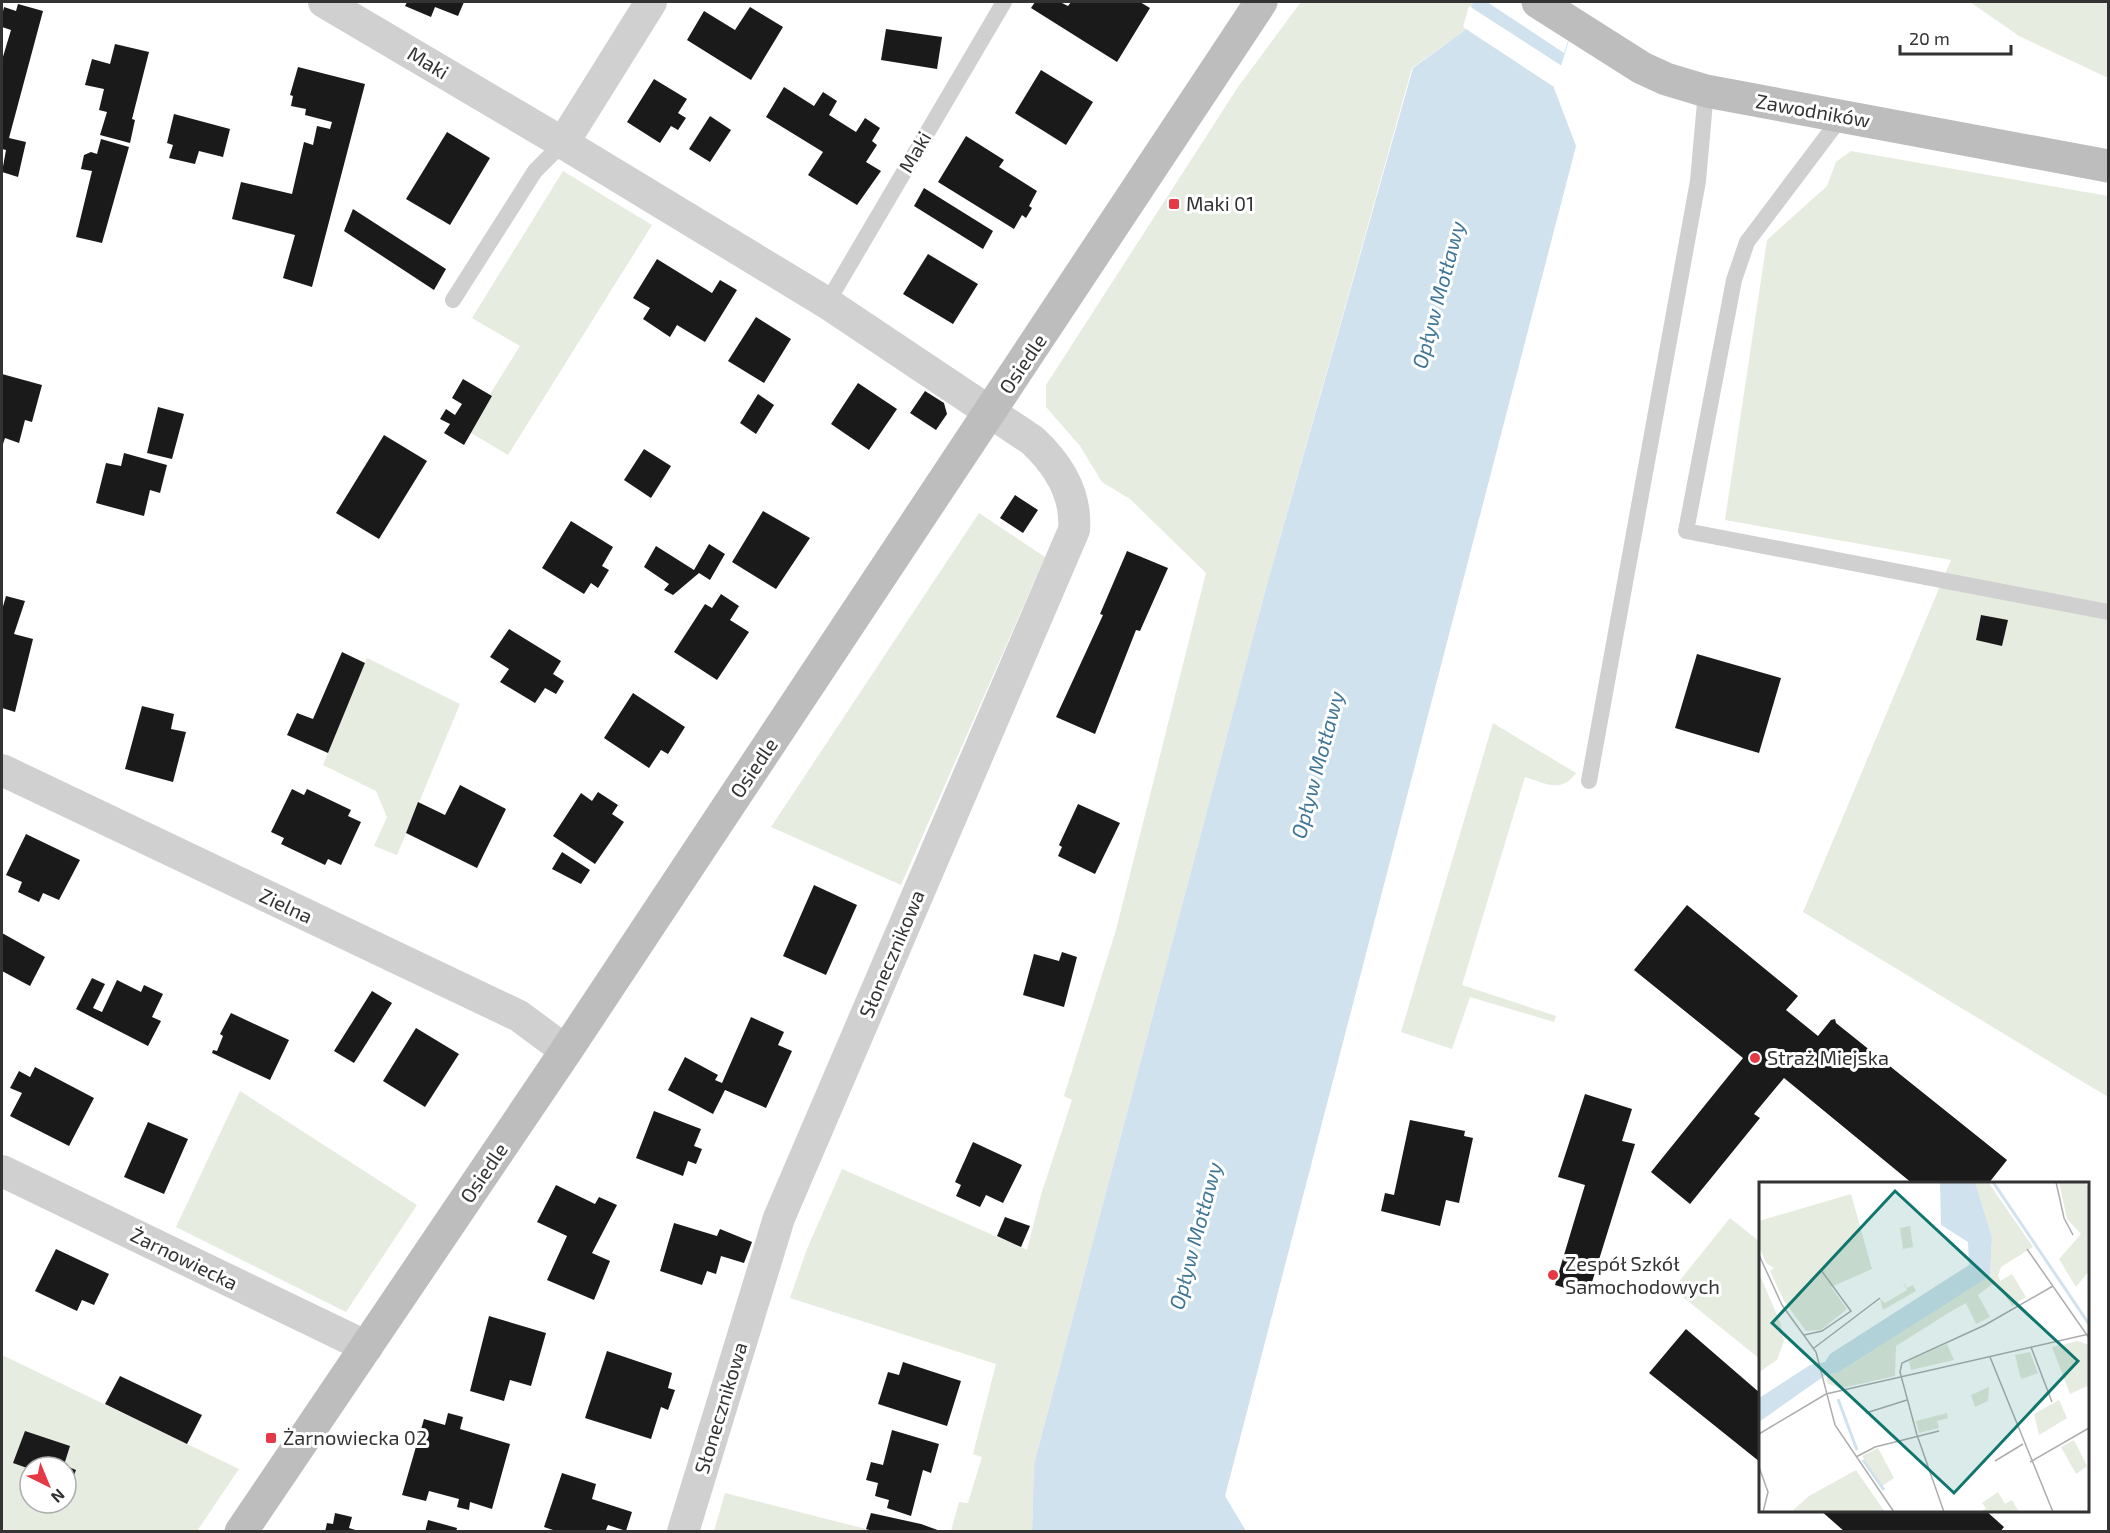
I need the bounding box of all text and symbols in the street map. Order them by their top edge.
scale bar [1900,18,2011,56]
text: 20 m [1909,27,1950,49]
street label: Maki [404,41,453,84]
street label: Zawodników [1754,88,1872,132]
street label: Maki [893,127,935,176]
place label: Maki 01 [1186,191,1254,215]
marker: Maki 01 [1167,197,1181,211]
water label: Opływ Motławy [1406,218,1470,371]
street label: Osiedle [993,329,1051,398]
water label: Opływ Motławy [1285,688,1349,841]
street label: Osiedle [724,733,782,802]
street label: Zielna [256,882,317,928]
street label: Słonecznikowa [853,886,929,1021]
place label: Straż Miejska [1767,1045,1889,1069]
marker: Straż Miejska [1748,1051,1762,1065]
street label: Osiedle [454,1138,512,1207]
water label: Opływ Motławy [1163,1159,1227,1312]
inset map [1759,1182,2089,1512]
street label: Żarnowiecka [127,1222,242,1294]
place label: Zespół Szkół Samochodowych [1565,1251,1720,1298]
marker: Zespół Szkół Samochodowych [1546,1268,1560,1282]
street label: Słonecznikowa [689,1339,751,1477]
place label: Żarnowiecka 02 [283,1425,427,1449]
marker: Żarnowiecka 02 [264,1431,278,1445]
north arrow [18,1455,78,1515]
text: N [48,1485,69,1507]

